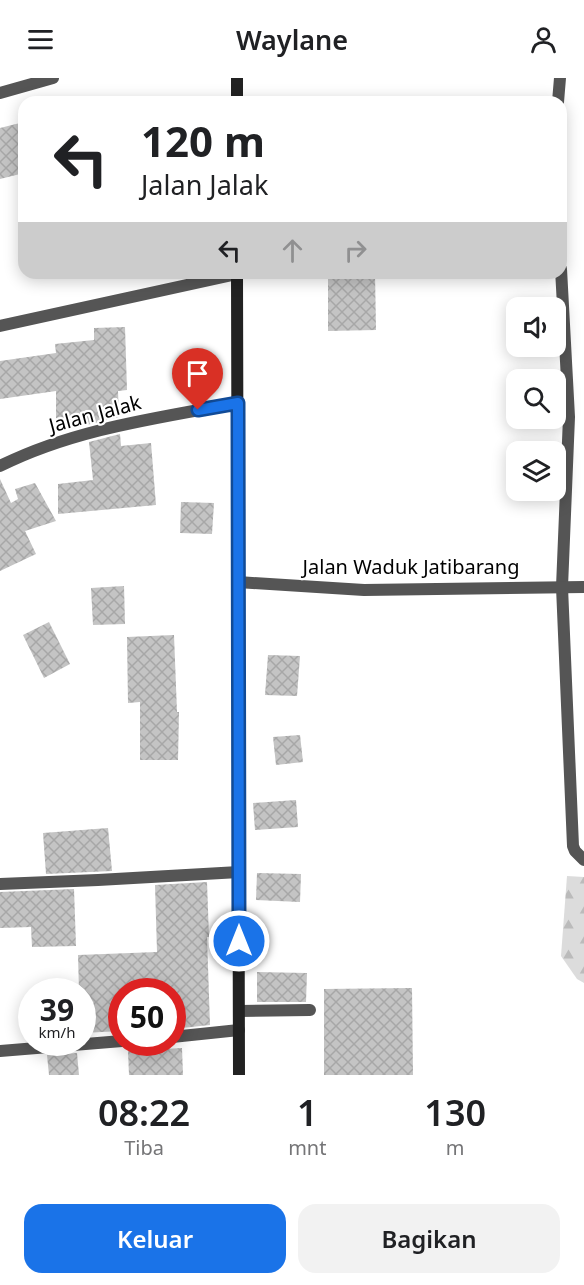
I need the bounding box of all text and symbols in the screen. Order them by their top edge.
text: Waylane [236,21,348,58]
icon: menu [24,23,57,56]
icon: person [527,23,560,56]
text: 120 m [141,112,265,169]
icon: left [42,120,120,198]
text: Jalan Jalak [141,166,268,203]
icon: left [213,234,246,267]
icon: ahead [276,234,309,267]
icon: right [339,234,372,267]
map controls [506,297,566,501]
button: sound [506,297,566,357]
pin [172,348,223,410]
icon: arrive [181,357,214,390]
button: search [506,369,566,429]
street label: Jalan Jalak [44,388,144,439]
button: layers [506,441,566,501]
street label: Jalan Waduk Jatibarang [301,553,519,580]
position arrow [207,909,271,973]
speed limit sign: 50 [108,978,186,1056]
text: 39 [40,989,74,1030]
text: km/h [39,1022,75,1042]
text: 08:22 [98,1088,190,1137]
text: 1 [297,1088,318,1137]
text: 130 [424,1088,486,1137]
text: Tiba [124,1134,164,1161]
text: mnt [288,1134,326,1161]
text: m [446,1134,465,1161]
button: Keluar [24,1204,286,1273]
button: Bagikan [298,1204,560,1273]

